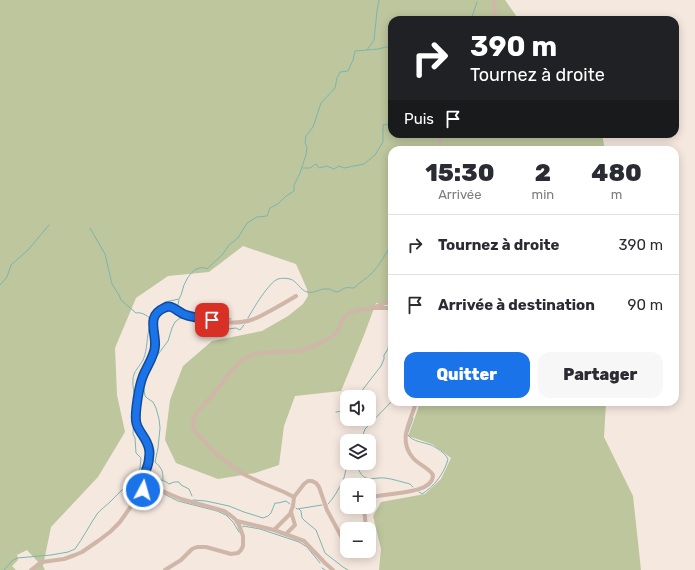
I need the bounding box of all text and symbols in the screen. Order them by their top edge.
text: 390 m [470,30,557,63]
icon: right [404,32,456,84]
text: Tournez à droite [470,64,605,86]
icon: arrive [442,108,464,130]
text: Puis [404,110,434,128]
text: 15:30 [425,159,494,187]
text: 2 [535,159,551,187]
text: 480 [591,159,642,187]
text: Arrivée [438,187,481,202]
text: min [532,187,554,202]
text: m [611,187,622,202]
icon: right [404,234,426,256]
text: Tournez à droite [438,236,559,254]
text: 390 m [619,236,663,254]
icon: arrive [404,294,426,316]
text: Arrivée à destination [438,296,595,314]
text: 90 m [628,296,663,314]
pin [195,303,229,337]
icon: arrive [201,309,223,331]
button: Quitter [404,352,530,398]
button: Partager [538,352,663,398]
map controls [340,390,376,558]
button: sound [340,390,376,426]
button: layers [340,434,376,470]
position arrow [122,469,164,511]
button: + [340,478,376,514]
button: − [340,522,376,558]

